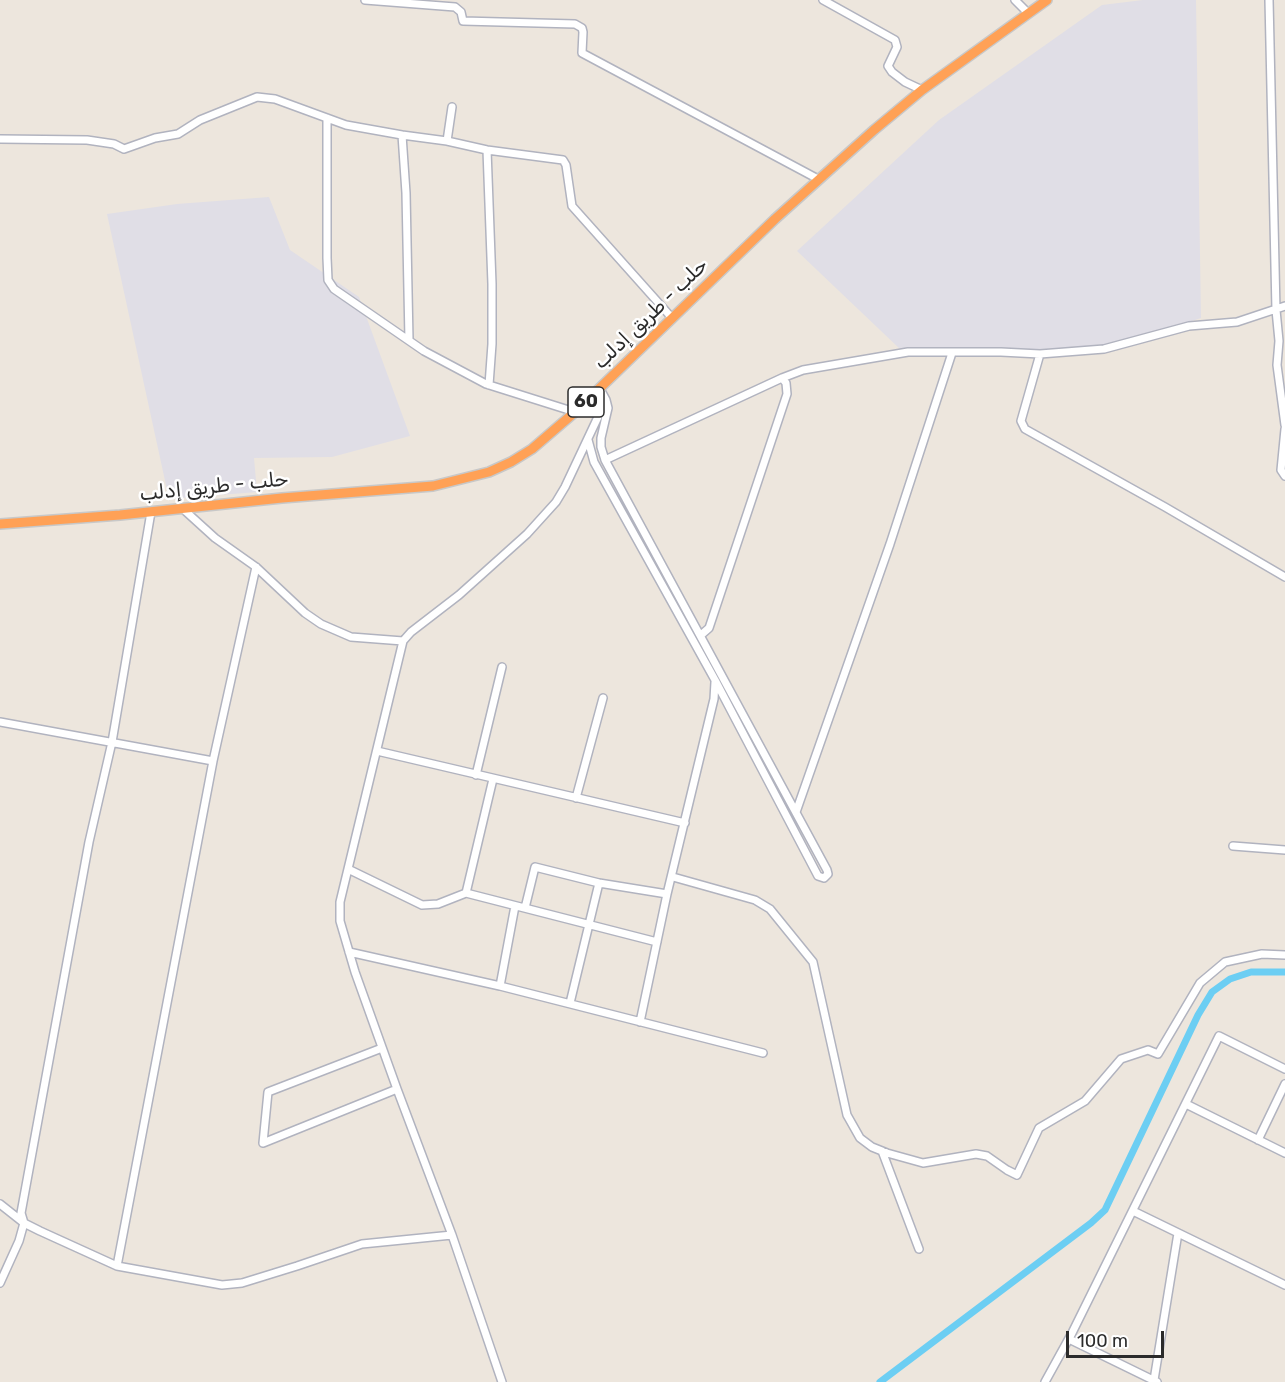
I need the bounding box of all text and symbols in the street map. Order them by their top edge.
street label: حلب - طريق إدلب [589,253,713,375]
road number: 60 [568,387,604,417]
street label: حلب - طريق إدلب [138,467,290,507]
scale bar [1069,1319,1166,1357]
text: 100 m [1077,1330,1128,1352]

